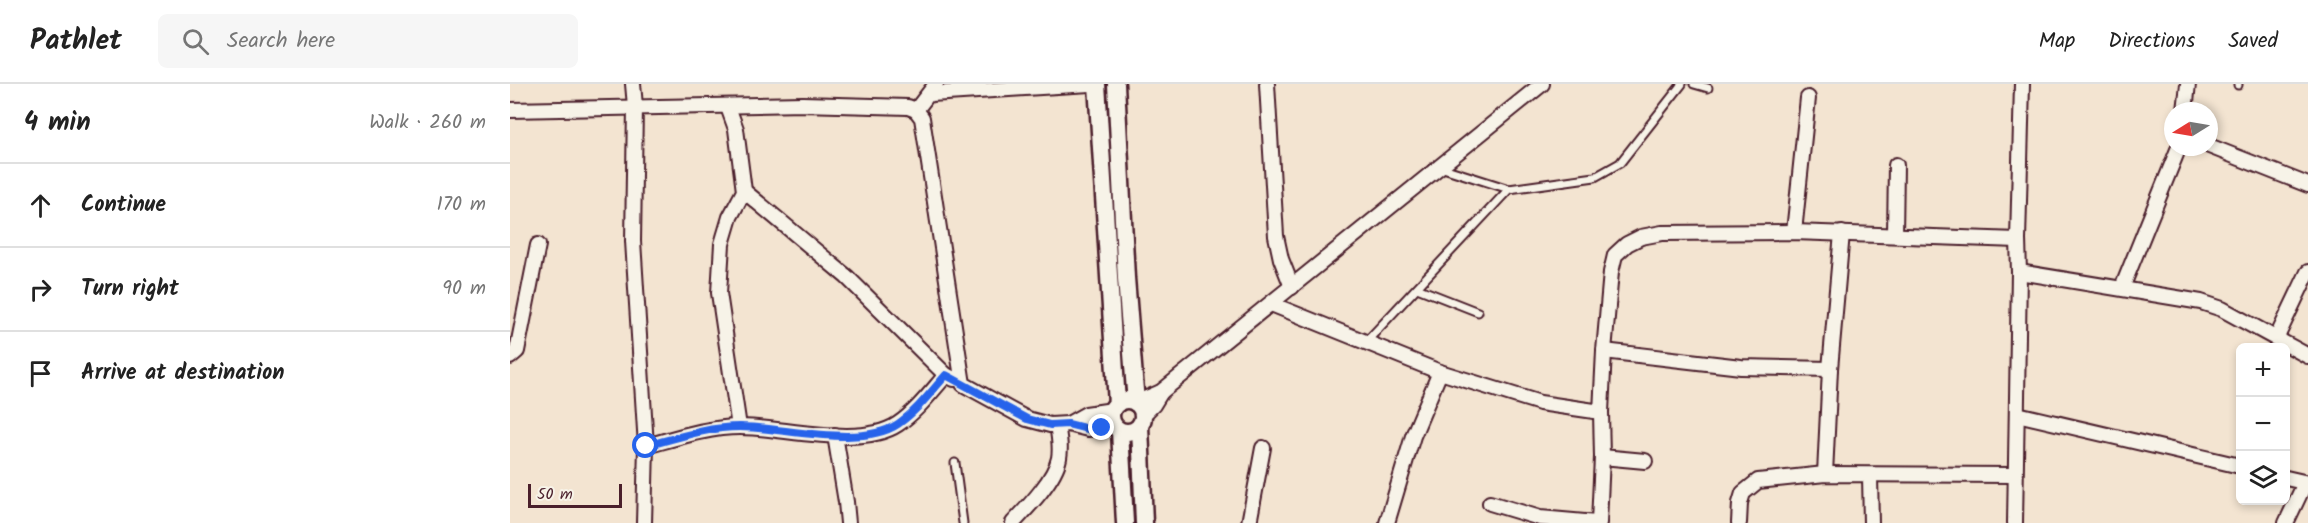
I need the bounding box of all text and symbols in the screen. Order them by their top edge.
search box [158,14,578,68]
text: Pathlet [30,19,122,64]
text: Search here [227,24,335,59]
icon: search [179,25,212,58]
text: Map [2039,25,2075,58]
text: Directions [2108,25,2195,58]
text: Saved [2228,25,2278,58]
text: 4 min [24,102,91,144]
north arrow [2164,102,2218,156]
text: Walk · 260 m [369,107,486,139]
text: Continue [81,188,166,223]
icon: ahead [24,189,57,222]
text: 170 m [437,189,486,221]
text: Turn right [81,272,179,307]
icon: right [24,273,57,306]
text: 90 m [442,273,486,305]
map controls [2236,343,2290,505]
button: + [2236,343,2290,397]
text: Arrive at destination [81,356,284,391]
icon: arrive [24,357,57,390]
button: − [2236,397,2290,451]
route end [1088,414,1114,440]
route start [632,432,658,458]
button: layers [2236,451,2290,505]
scale bar [528,481,622,508]
text: 50 m [537,482,573,507]

